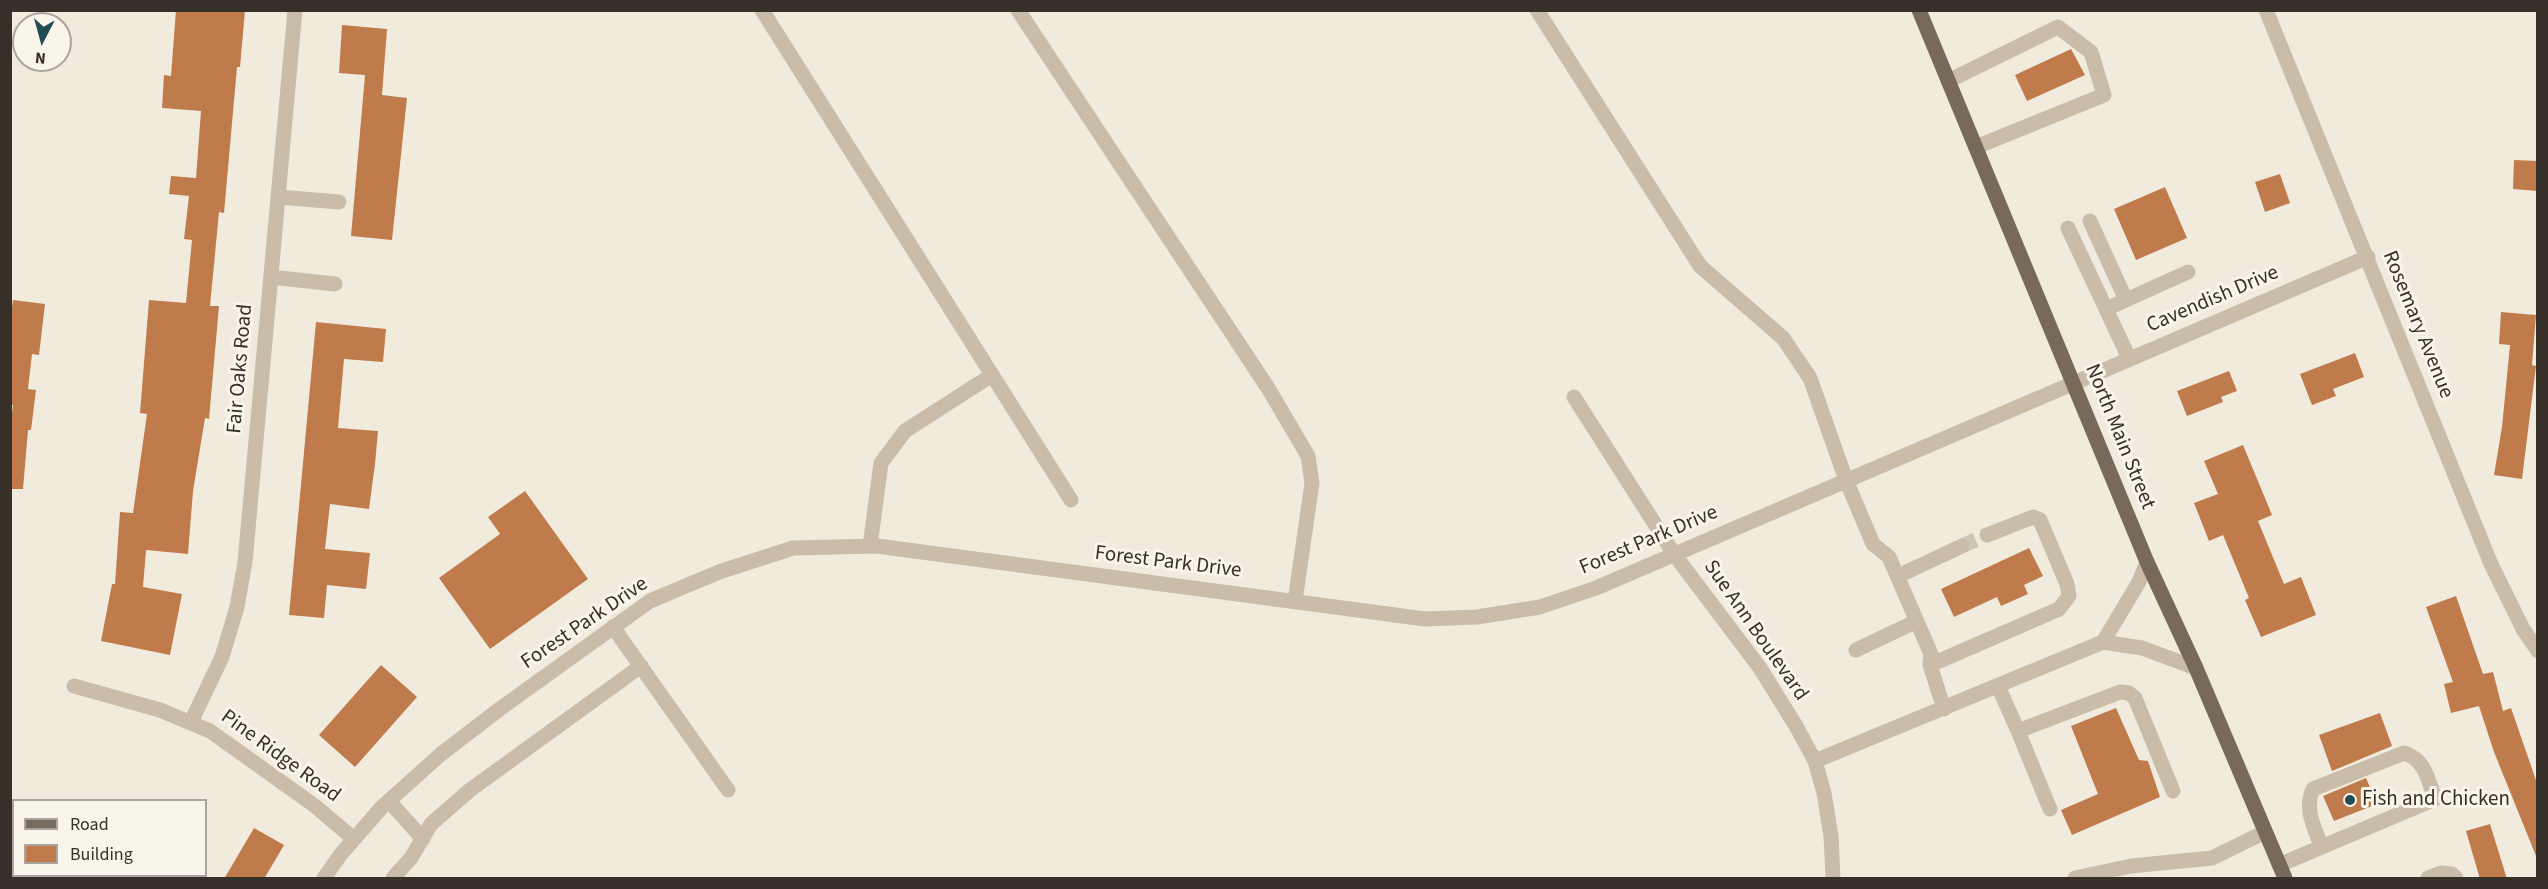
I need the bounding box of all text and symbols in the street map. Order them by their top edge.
north arrow [12,12,72,72]
text: N [34,46,47,69]
street label: Rosemary Avenue [2376,248,2458,402]
street label: Cavendish Drive [2143,261,2283,339]
street label: Fair Oaks Road [223,303,259,435]
street label: North Main Street [2078,361,2160,513]
street label: Forest Park Drive [1576,501,1722,581]
street label: Forest Park Drive [1093,541,1243,585]
street label: Sue Ann Boulevard [1697,556,1813,706]
street label: Forest Park Drive [517,572,653,676]
street label: Pine Ridge Road [215,705,345,809]
place label: Fish and Chicken [2362,787,2510,813]
marker: Fish and Chicken [2343,793,2357,807]
legend [12,799,207,877]
text: Road [70,812,109,837]
text: Building [70,842,133,867]

